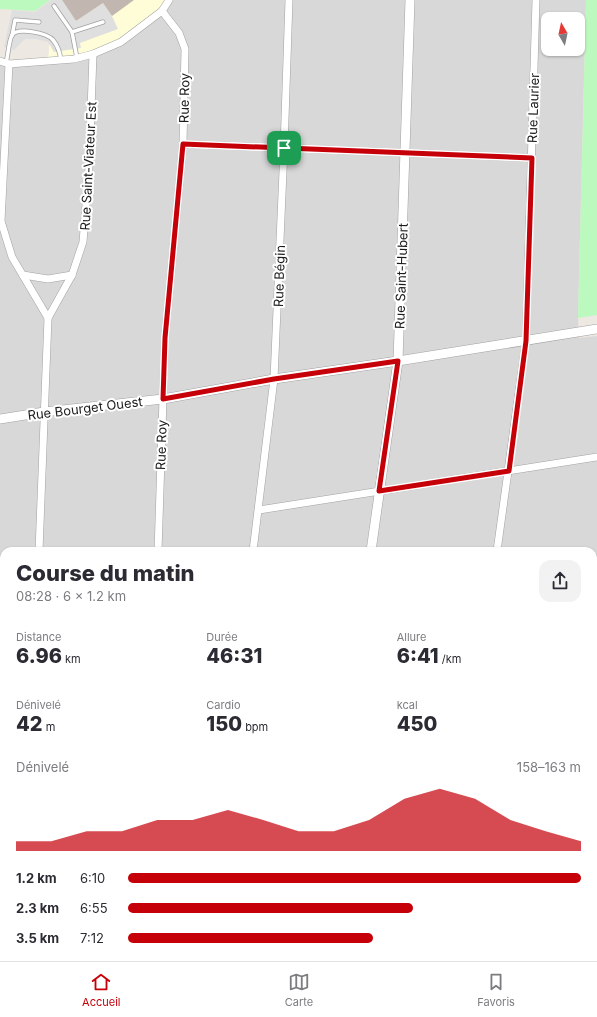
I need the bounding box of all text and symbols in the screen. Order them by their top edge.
north arrow [541,12,585,56]
map controls [541,12,585,56]
street label: Rue Laurier [524,72,542,143]
street label: Rue Roy [176,73,192,123]
street label: Rue Saint-Viateur Est [77,101,99,231]
pin [267,131,301,165]
icon: arrive [273,137,295,159]
street label: Rue Saint-Hubert [391,223,411,329]
street label: Rue Bégin [270,245,288,307]
street label: Rue Bourget Ouest [27,393,143,423]
street label: Rue Roy [152,420,170,470]
text: Course du matin [16,560,195,586]
button: share [539,560,581,602]
text: 08:28 · 6 × 1.2 km [16,588,126,604]
text: Distance [16,630,61,644]
text: Durée [206,630,238,644]
text: Allure [397,630,426,644]
text: 6.96 [16,644,62,668]
text: 46:31 [206,644,262,668]
text: 6:41 [397,644,439,668]
text: km [62,652,81,666]
text: /km [439,652,461,666]
text: Dénivelé [16,698,61,712]
text: Cardio [206,698,241,712]
text: kcal [397,698,418,712]
text: 42 [16,712,43,736]
text: 150 [206,712,242,736]
text: 450 [397,712,437,736]
text: m [43,720,55,734]
text: bpm [242,720,268,734]
text: Dénivelé [16,759,69,775]
text: 158–163 m [517,759,581,775]
text: 1.2 km [16,870,57,886]
text: 6:10 [80,870,105,886]
text: 2.3 km [16,900,59,916]
text: 6:55 [80,900,108,916]
text: 3.5 km [16,930,59,946]
text: 7:12 [80,930,104,946]
tab: Accueil [82,971,121,1009]
tab: Carte [285,971,313,1009]
tab: Favoris [477,971,515,1009]

